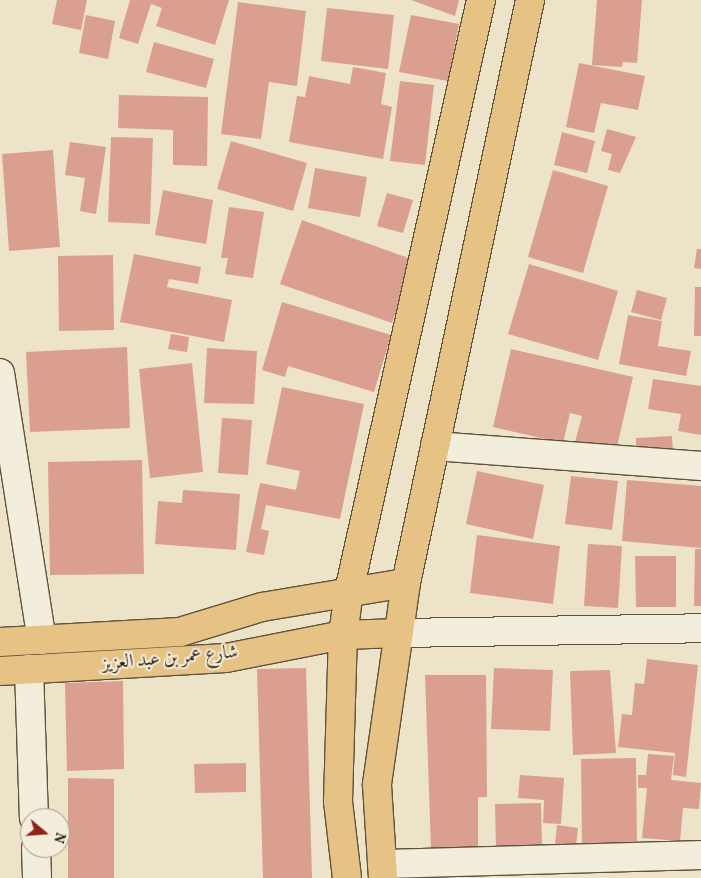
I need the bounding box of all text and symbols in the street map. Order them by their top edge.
street label: شارع عمر بن عبد العزيز [101,642,239,676]
north arrow [20,808,70,858]
text: N [48,830,69,845]

